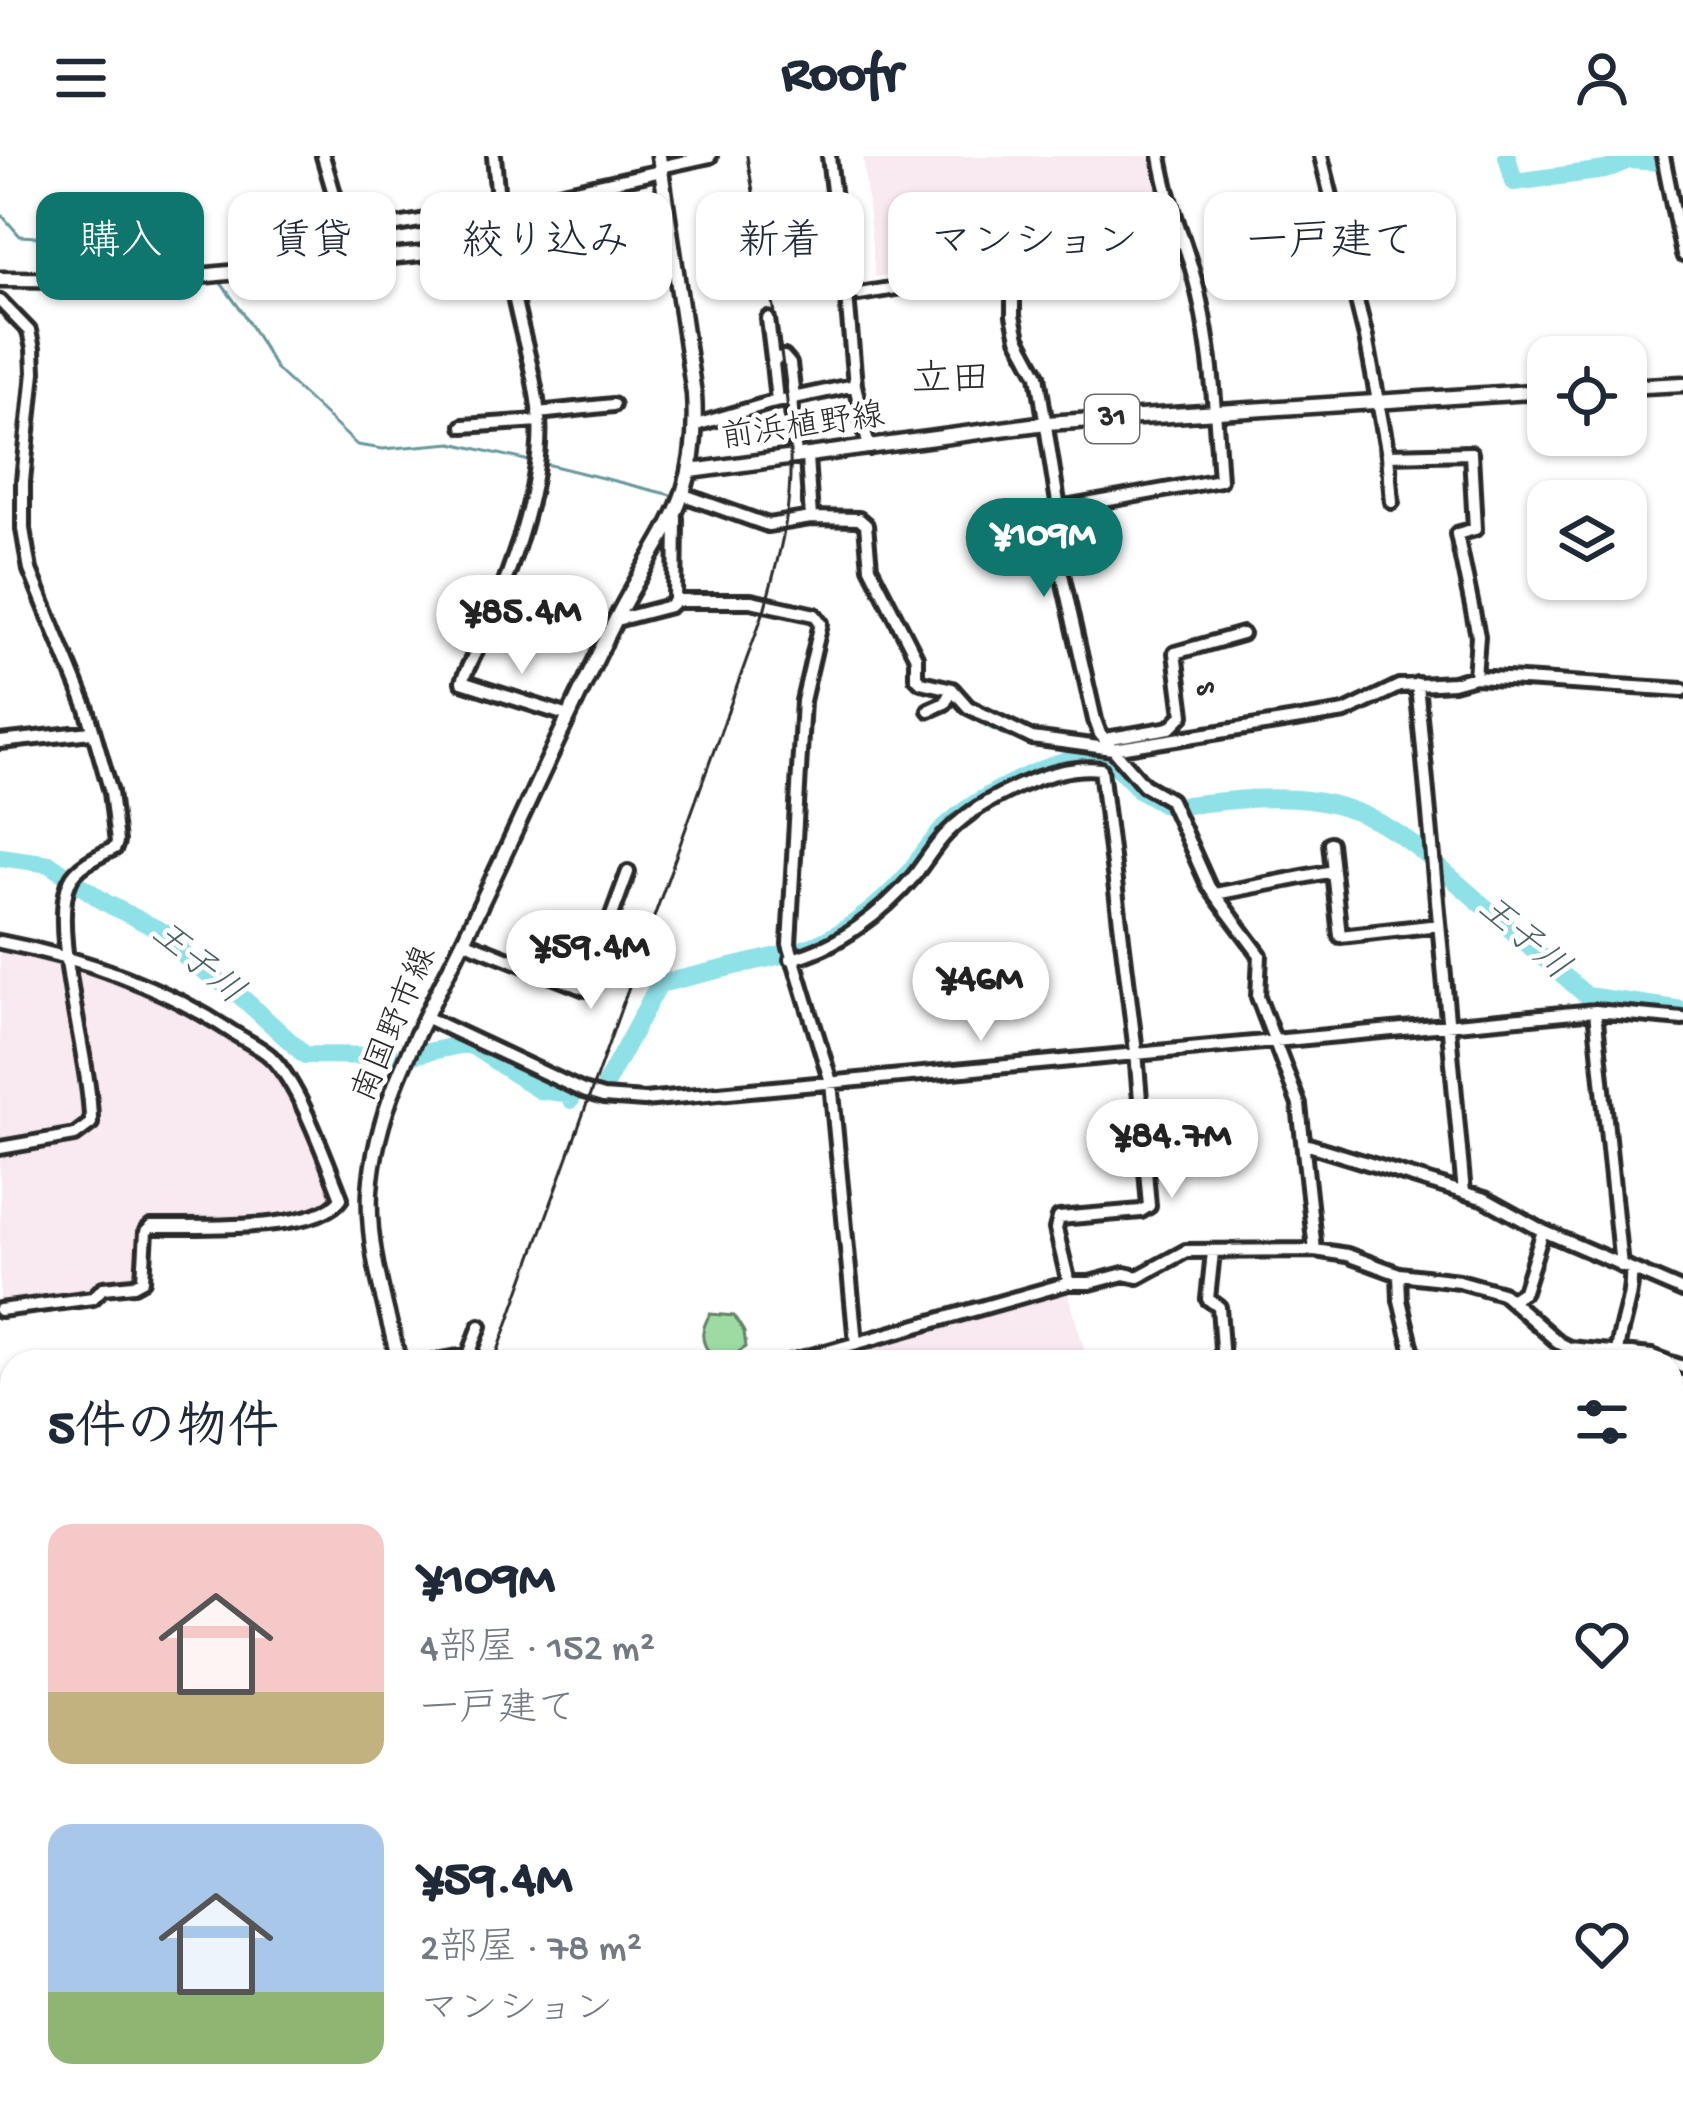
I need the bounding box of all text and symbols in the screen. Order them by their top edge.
icon: menu [48,45,114,111]
icon: person [1569,45,1635,111]
text: Roofr [782,46,902,110]
chip: 購入 [36,192,204,300]
chip: 賃貸 [228,192,396,300]
chip: 絞り込み [420,192,672,300]
chip: 新着 [696,192,864,300]
chip: マンション [888,192,1180,300]
chip: 一戸建て [1204,192,1456,300]
map controls [1527,336,1647,600]
button: locate [1527,336,1647,456]
district label: 立田 [912,359,990,406]
road number: 31 [1085,395,1139,443]
street label: 前浜植野線 [718,397,887,459]
button: layers [1527,480,1647,600]
pin: ¥109M [960,498,1128,600]
text: ¥109M [993,514,1095,560]
pin: ¥85.4M [424,575,620,677]
text: ¥85.4M [463,591,581,637]
street label: s [1186,679,1226,697]
water label: 王子川 [1467,888,1577,992]
pin: ¥59.4M [493,910,689,1012]
water label: 王子川 [141,914,251,1016]
text: ¥59.4M [533,926,649,972]
street label: 南国野市線 [345,941,447,1108]
pin: ¥46M [910,942,1052,1044]
text: ¥46M [939,958,1023,1004]
pin: ¥84.7M [1074,1099,1270,1201]
text: ¥84.7M [1113,1115,1231,1161]
icon: filters [1569,1389,1635,1455]
text: 5件の物件 [48,1402,279,1462]
text: ¥109M [420,1553,554,1613]
icon: home [144,1572,288,1716]
icon: heart [1569,1611,1635,1677]
text: 4部屋 · 152 m² [420,1628,655,1674]
text: 一戸建て [420,1689,576,1735]
text: ¥59.4M [420,1853,572,1913]
icon: home [144,1872,288,2016]
icon: heart [1569,1911,1635,1977]
text: 2部屋 · 78 m² [420,1928,642,1974]
text: マンション [420,1989,613,2035]

